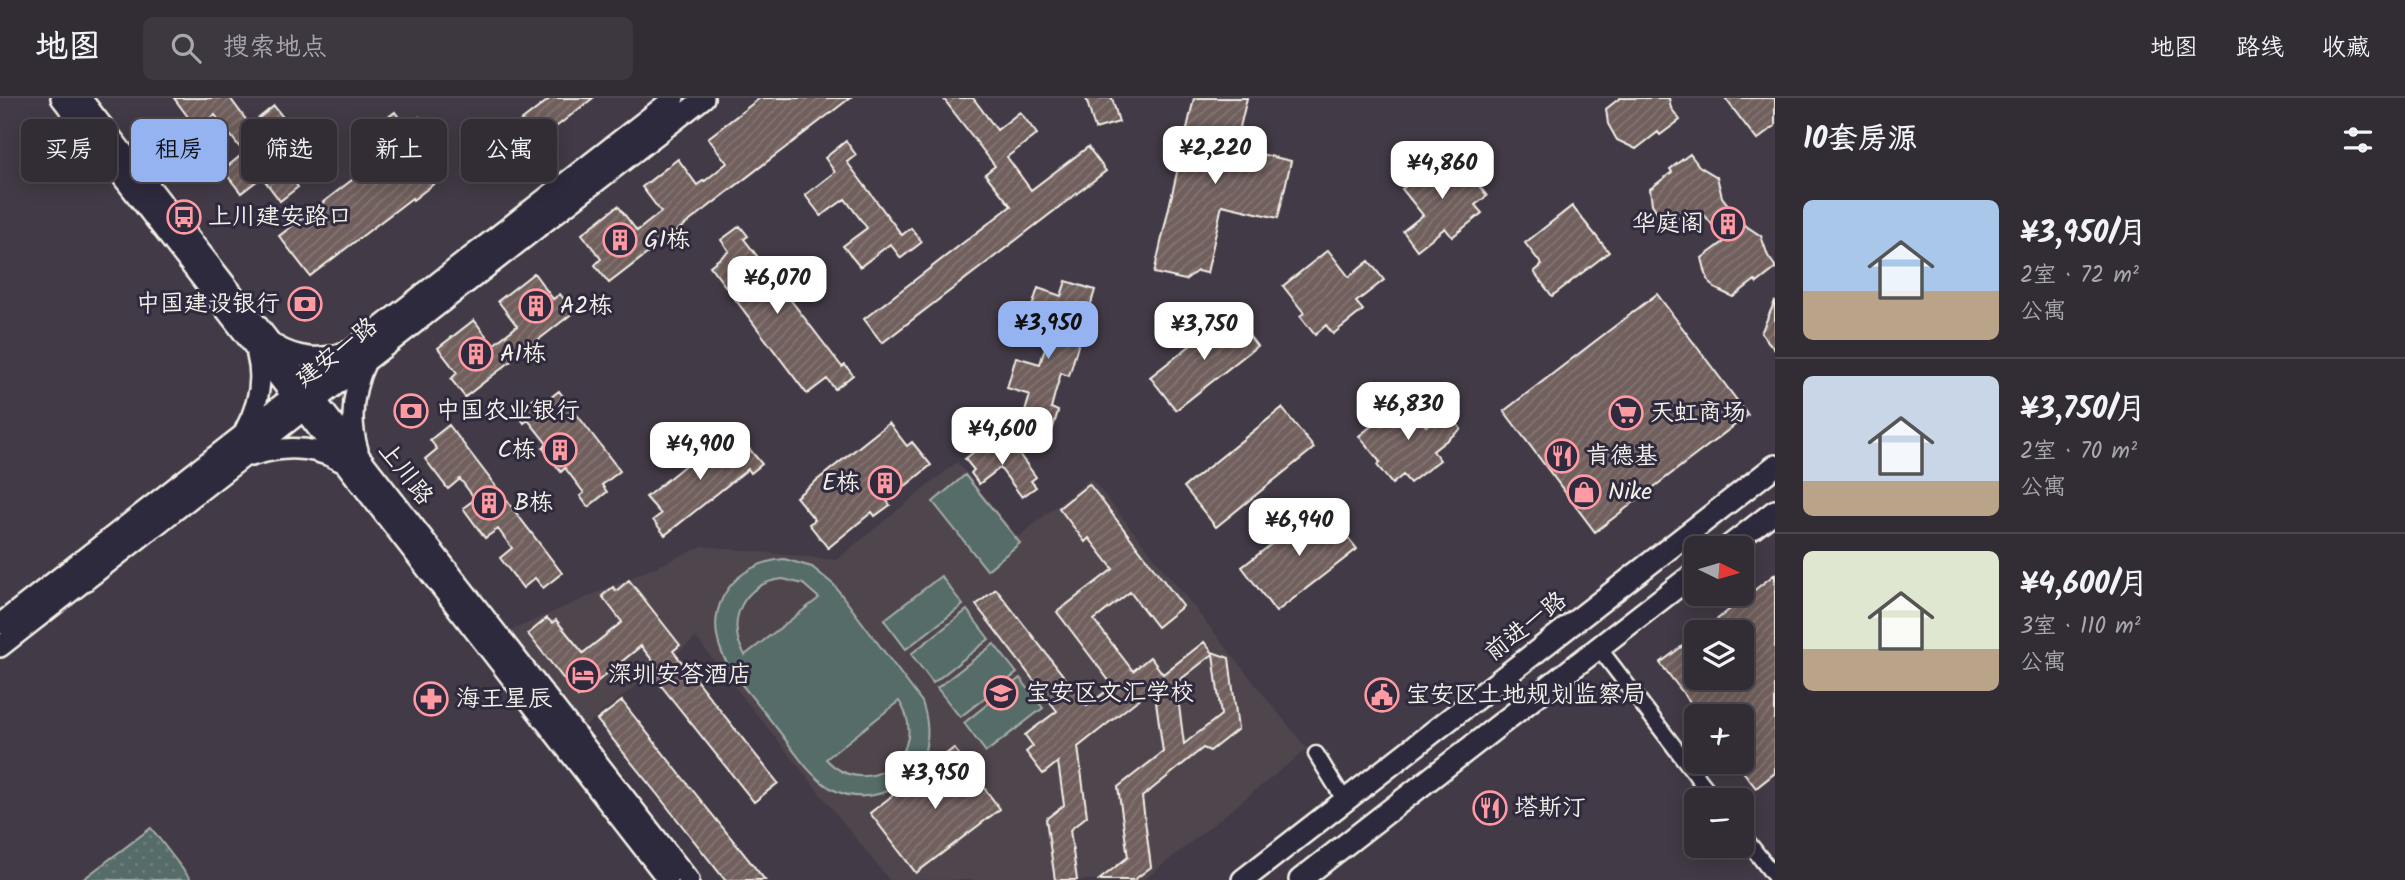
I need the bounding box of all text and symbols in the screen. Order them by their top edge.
search box [143,17,633,80]
text: 地图 [35,22,101,75]
text: 搜索地点 [223,27,327,69]
icon: search [167,29,205,67]
text: 地图 [2150,29,2198,68]
text: 路线 [2236,29,2284,68]
text: 收藏 [2322,29,2370,68]
text: 10套房源 [1803,116,1917,164]
chip: 买房 [21,119,117,182]
chip: 租房 [131,119,227,182]
chip: 筛选 [241,119,337,182]
chip: 新上 [351,119,447,182]
chip: 公寓 [461,119,557,182]
icon: filters [2339,121,2377,159]
pin: ¥2,220 [1158,126,1272,186]
text: ¥2,220 [1179,131,1251,167]
pin: ¥4,860 [1385,141,1499,201]
text: ¥4,860 [1407,146,1477,182]
bus stop icon: 上川建安路口 [165,198,203,236]
place label: 上川建安路口 [208,198,352,237]
place label: 华庭阁 [1632,205,1704,244]
building icon: 华庭阁 [1709,205,1747,243]
text: ¥3,950/月 [2020,210,2147,258]
building icon: G1栋 [601,221,639,259]
place label: G1栋 [644,221,690,260]
icon: home [1859,228,1943,312]
pin: ¥6,070 [720,256,834,316]
text: 2室 · 72 m² [2020,258,2139,294]
text: ¥6,070 [743,261,811,297]
place label: 中国建设银行 [136,285,280,324]
bank icon: 中国建设银行 [286,285,324,323]
building icon: A2栋 [517,287,555,325]
place label: A2栋 [560,287,613,326]
text: 公寓 [2020,294,2066,330]
pin: ¥3,950 [991,302,1105,361]
pin: ¥3,750 [1147,302,1261,362]
text: ¥3,950 [1014,306,1082,342]
text: ¥3,750 [1170,307,1238,343]
street label: 建安一路 [287,308,387,398]
building icon: A1栋 [457,335,495,373]
place label: A1栋 [500,335,546,374]
pin: ¥6,830 [1351,382,1465,442]
text: ¥3,750/月 [2020,386,2146,434]
text: ¥6,830 [1373,387,1443,423]
bank icon: 中国农业银行 [392,392,430,430]
place label: 中国农业银行 [436,392,580,431]
supermarket icon: 天虹商场 [1607,394,1645,432]
place label: 天虹商场 [1650,394,1746,433]
icon: home [1859,404,1943,488]
pin: ¥4,600 [945,408,1059,467]
text: ¥4,600 [968,412,1036,448]
pin: ¥4,900 [643,422,757,482]
text: ¥4,900 [666,427,734,463]
place label: C栋 [498,431,536,470]
building icon: C栋 [541,431,579,469]
street label: 上川路 [367,434,443,514]
text: 2室 · 70 m² [2020,434,2137,470]
restaurant icon: 肯德基 [1543,437,1581,475]
place label: 肯德基 [1586,437,1658,476]
place label: E栋 [822,464,860,503]
building icon: E栋 [866,464,904,502]
text: 公寓 [2020,470,2066,506]
shop icon: Nike [1565,473,1603,511]
place label: Nike [1608,473,1652,512]
building icon: B栋 [470,484,508,522]
place label: B栋 [514,484,553,523]
pin: ¥6,940 [1242,498,1356,558]
text: ¥6,940 [1265,503,1333,539]
north arrow [1684,536,1754,606]
map controls [1684,536,1754,858]
text: ¥4,600/月 [2020,561,2148,609]
icon: home [1859,579,1943,663]
street label: 前进一路 [1476,582,1576,672]
text: 3室 · 110 m² [2020,609,2141,645]
button: layers [1684,620,1754,690]
text: 公寓 [2020,645,2066,681]
hotel icon: 深圳安答酒店 [564,656,602,694]
place label: 深圳安答酒店 [608,656,752,695]
school or university icon: 宝安区文汇学校 [982,674,1020,712]
place label: 宝安区文汇学校 [1026,674,1194,713]
public building icon: 宝安区土地规划监察局 [1363,676,1401,714]
place label: 宝安区土地规划监察局 [1406,676,1646,715]
pharmacy icon: 海王星辰 [412,680,450,718]
place label: 海王星辰 [456,680,552,719]
button: + [1684,704,1754,774]
pin: ¥3,950 [878,752,992,811]
text: ¥3,950 [901,756,969,792]
button: − [1684,788,1754,858]
restaurant icon: 塔斯汀 [1471,789,1509,827]
place label: 塔斯汀 [1514,789,1586,828]

